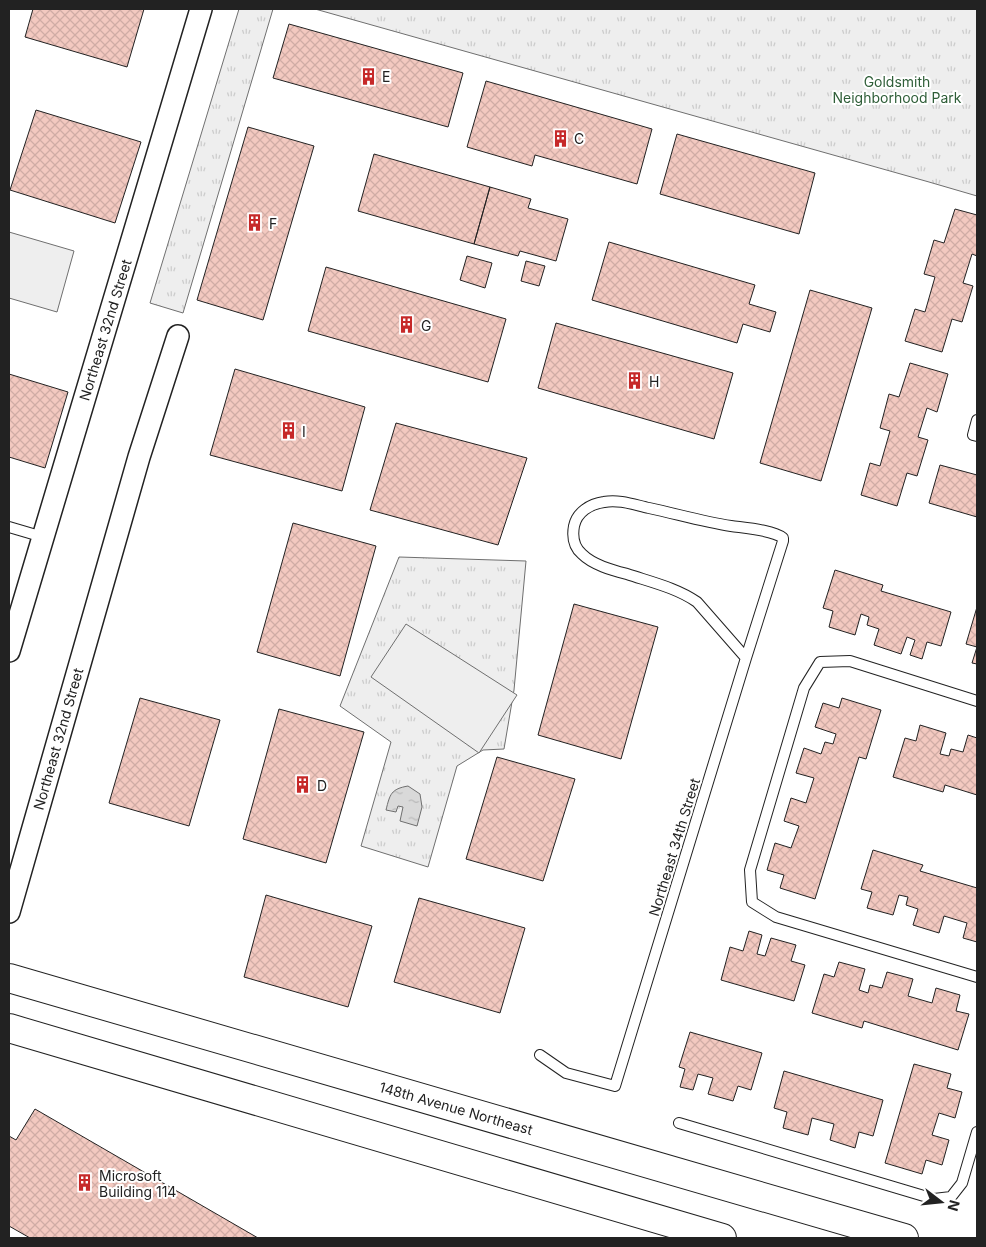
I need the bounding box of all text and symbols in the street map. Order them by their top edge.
building icon: E [358,66,378,86]
place label: E [382,68,390,85]
park label: Goldsmith Neighborhood Park [833,73,962,106]
building icon: C [550,128,570,148]
place label: C [574,130,584,147]
building icon: F [245,213,265,233]
place label: F [269,215,277,232]
street label: Northeast 32nd Street [75,257,135,403]
building icon: G [397,315,417,335]
place label: G [421,317,431,334]
building icon: H [625,371,645,391]
place label: H [649,373,659,390]
building icon: I [278,421,298,441]
place label: I [302,423,306,440]
street label: Northeast 32nd Street [30,666,87,812]
building icon: D [293,775,313,795]
street label: Northeast 34th Street [645,776,703,918]
place label: D [317,777,327,794]
street label: 148th Avenue Northeast [377,1078,535,1138]
place label: Microsoft Building 114 [99,1167,176,1200]
building icon: Microsoft Building 114 [75,1173,95,1193]
north arrow [916,1177,966,1227]
text: N [944,1198,964,1213]

